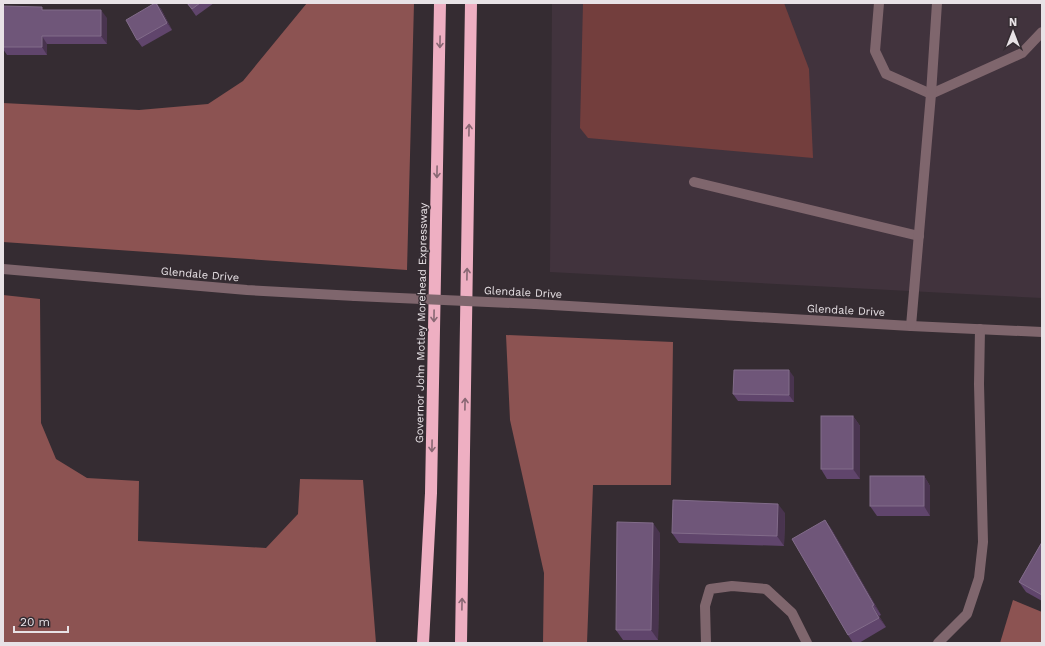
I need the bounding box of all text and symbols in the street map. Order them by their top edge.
north arrow [993,12,1033,52]
text: N [1009,16,1017,29]
one-way arrow [436,35,443,48]
one-way arrow [465,124,473,137]
one-way arrow [433,165,441,178]
street label: Governor John Motley Morehead Expressway [413,202,430,443]
street label: Glendale Drive [160,265,240,284]
one-way arrow [463,268,471,281]
street label: Glendale Drive [483,284,562,301]
street label: Glendale Drive [806,302,885,319]
one-way arrow [430,309,438,322]
one-way arrow [461,398,469,411]
one-way arrow [428,439,436,452]
one-way arrow [458,598,466,611]
scale bar [14,608,68,634]
text: 20 m [20,615,50,629]

